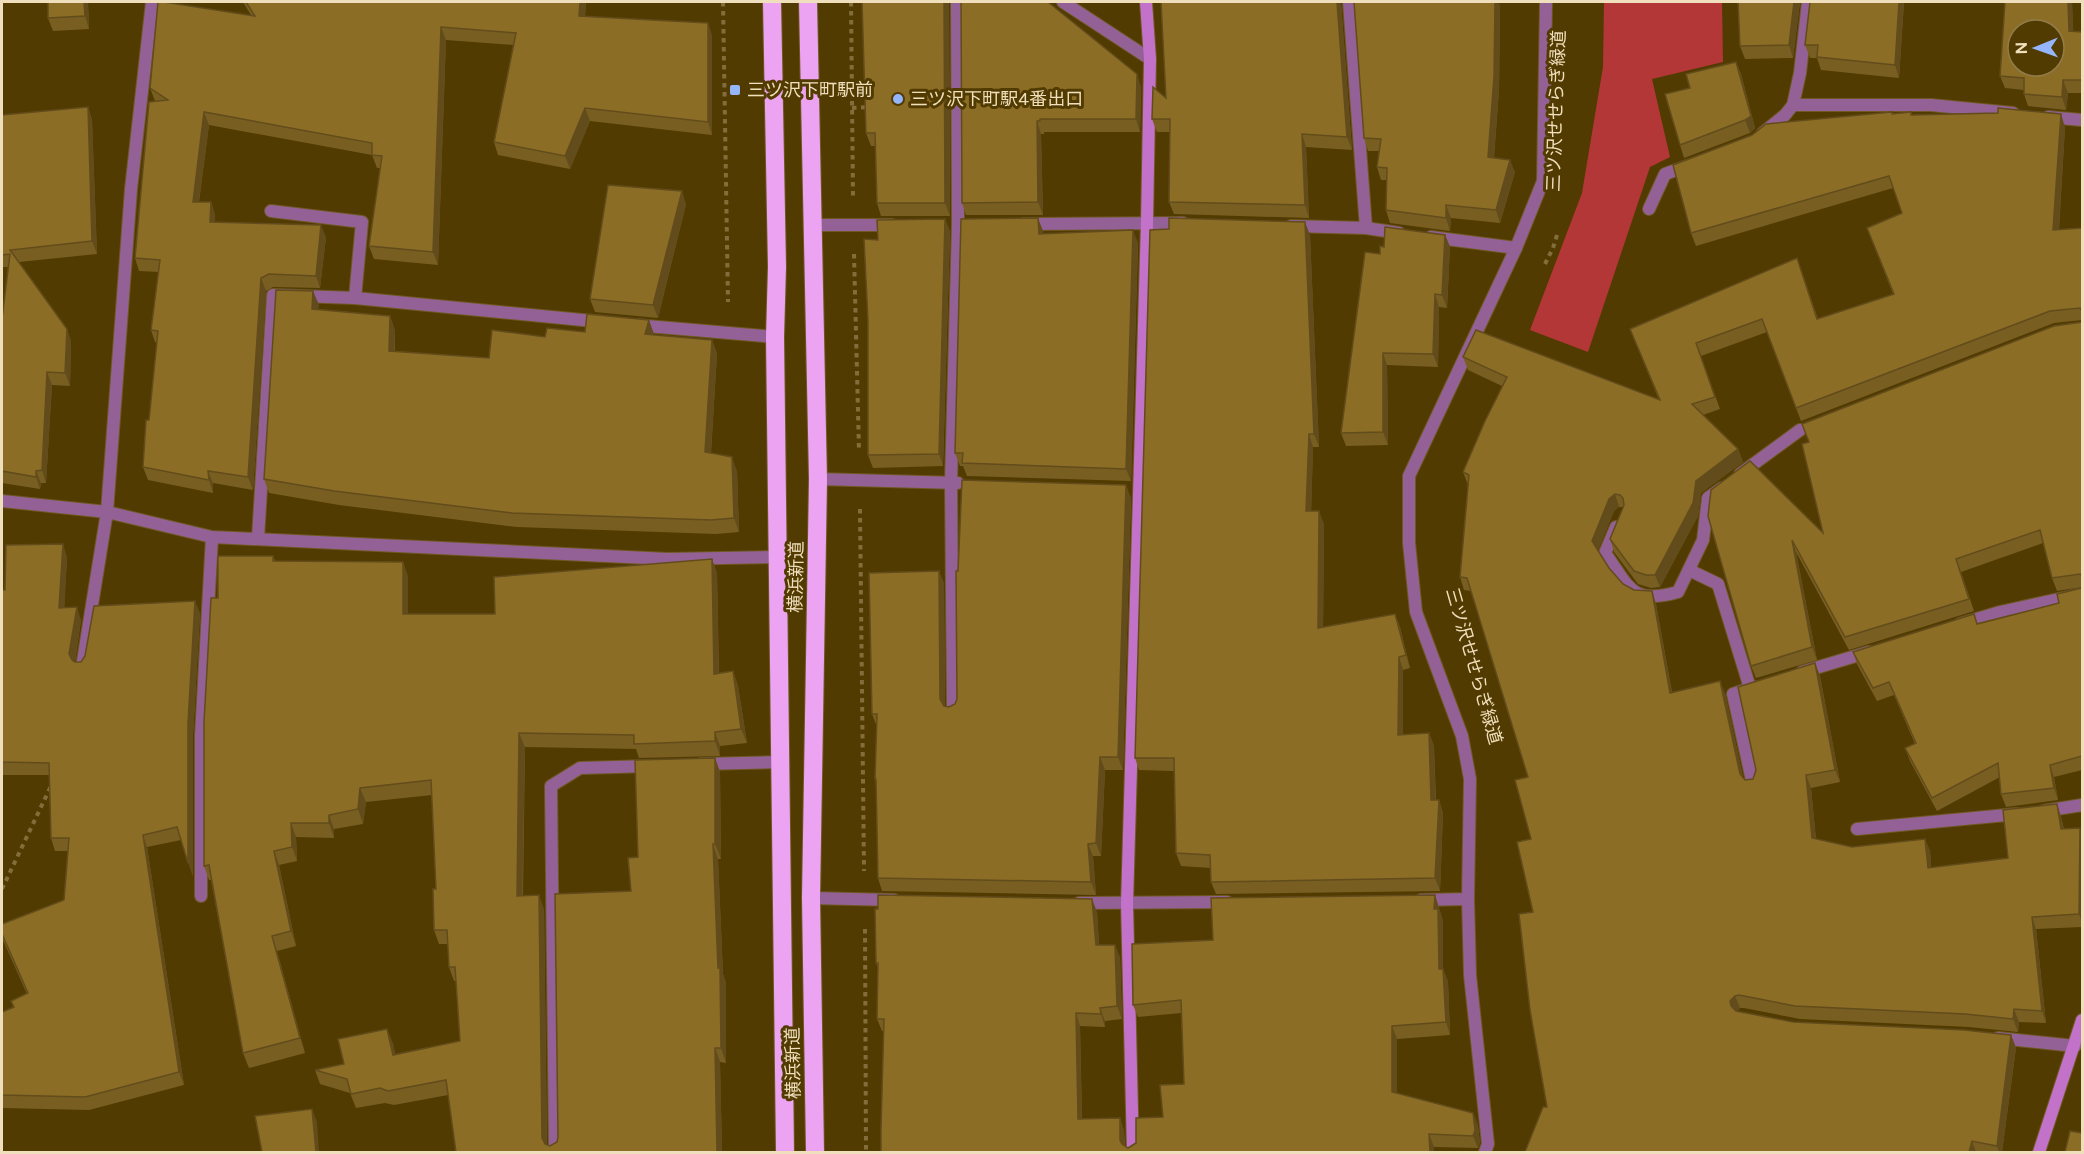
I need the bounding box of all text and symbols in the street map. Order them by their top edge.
north arrow [2006,18,2066,78]
street label: 三ツ沢せせらぎ緑道 [1542,30,1570,192]
text: N [2012,42,2031,55]
place label: 三ツ沢下町駅前 [747,79,873,101]
marker: 三ツ沢下町駅前 [728,83,742,97]
place label: 三ツ沢下町駅4番出口 [910,88,1083,110]
marker: 三ツ沢下町駅4番出口 [891,92,905,106]
street label: 横浜新道 [784,541,808,613]
street label: 三ツ沢せせらぎ緑道 [1441,585,1507,747]
street label: 横浜新道 [781,1027,805,1099]

